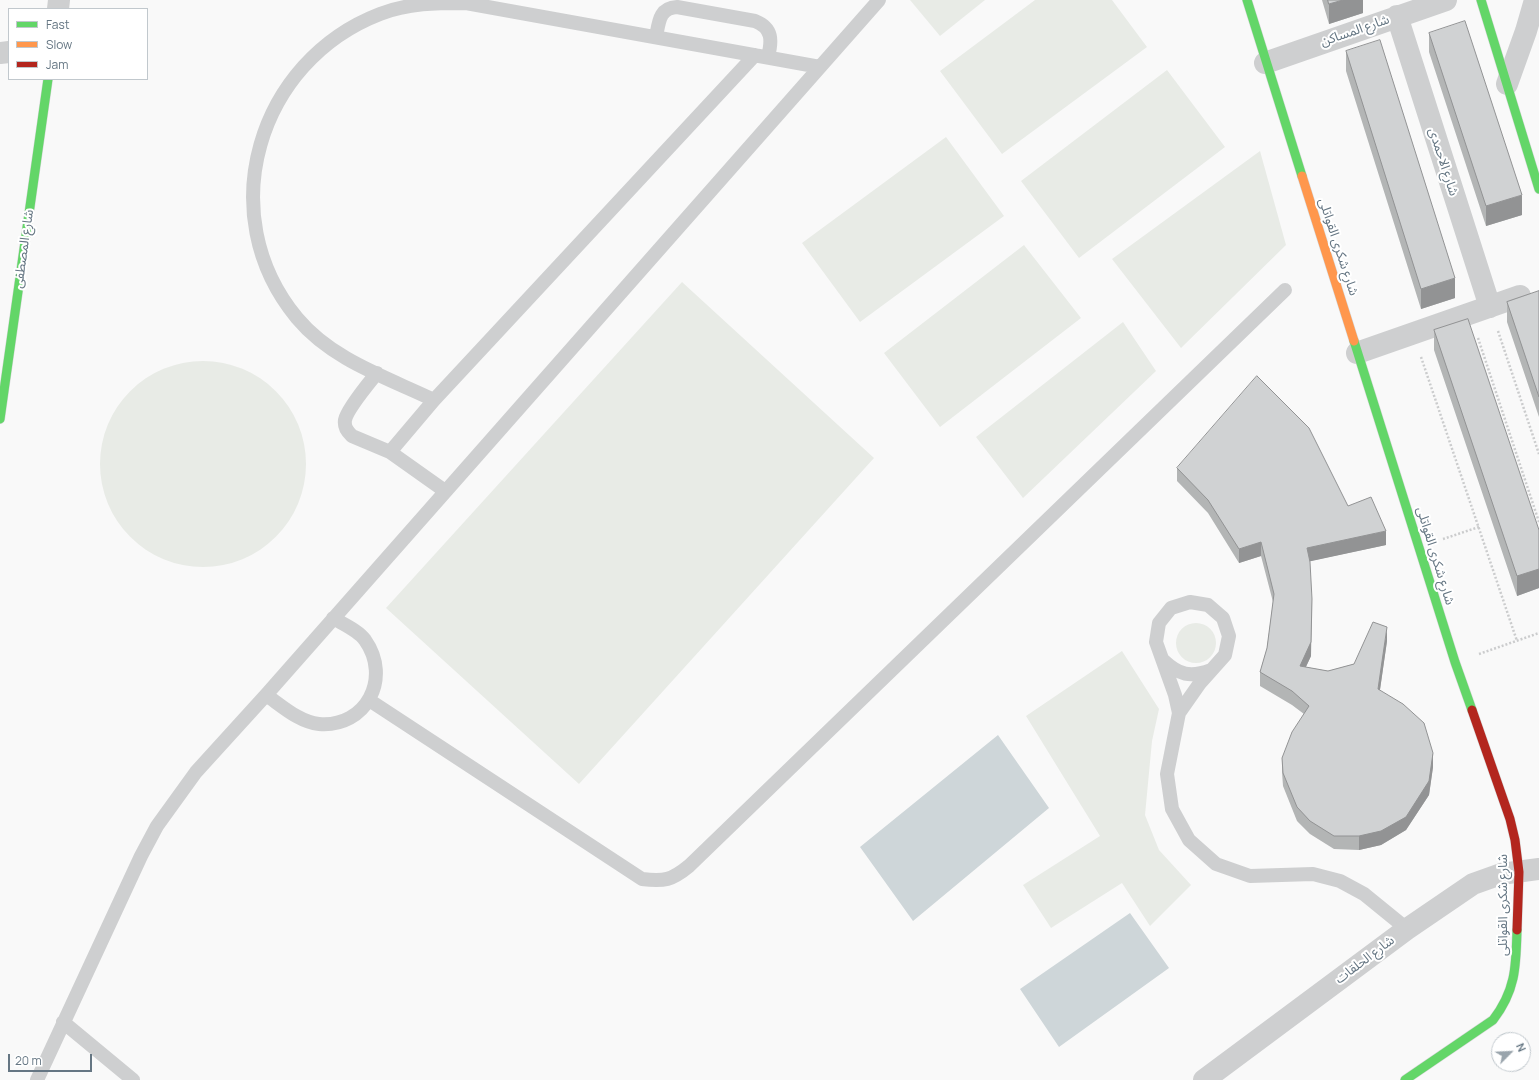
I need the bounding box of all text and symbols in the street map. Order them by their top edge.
legend [8,8,148,80]
street label: شارع المساكن [1319,12,1391,50]
text: Fast [46,16,70,33]
text: Slow [46,36,72,53]
text: Jam [46,56,68,73]
street label: شارع الاحمدى [1425,126,1461,198]
street label: شارع شكرى القواتلى [1315,196,1361,298]
street label: شارع المصطفى [11,209,37,289]
street label: شارع شكرى القواتلى [1413,505,1457,607]
street label: شارع شكرى القواتلى [1495,854,1511,956]
street label: شارع الحلقات [1332,933,1398,987]
north arrow [1491,1032,1531,1072]
text: N [1513,1041,1530,1054]
scale bar [10,1046,94,1072]
text: 20 m [15,1052,42,1069]

